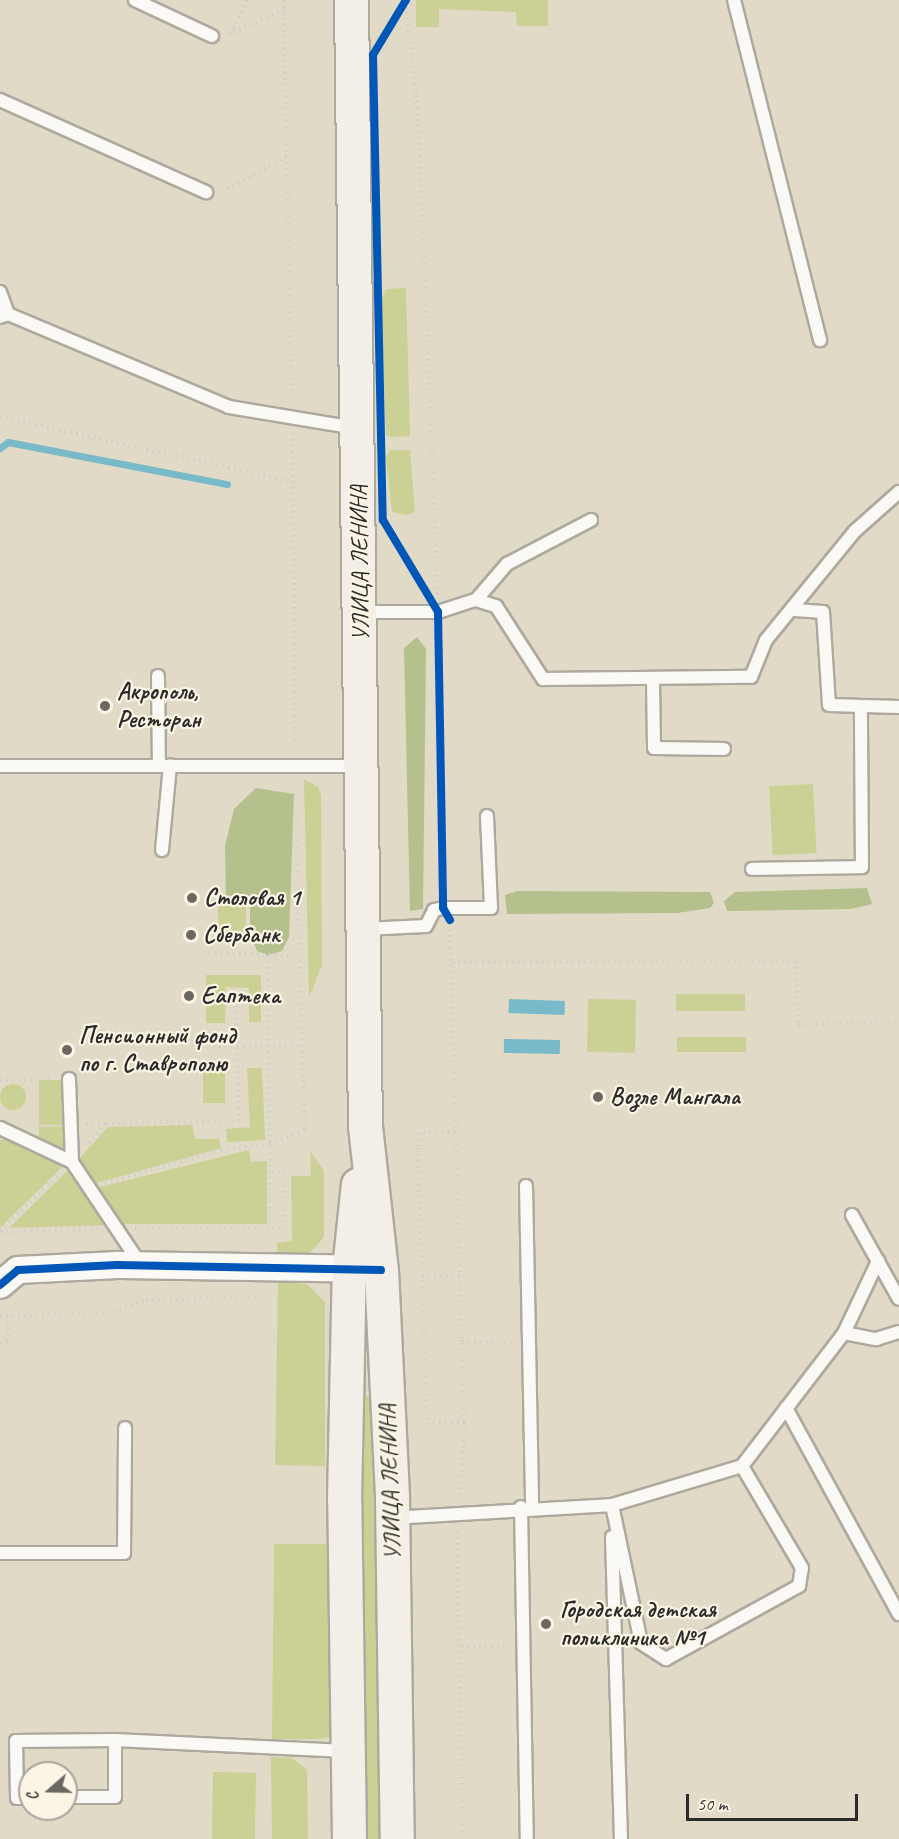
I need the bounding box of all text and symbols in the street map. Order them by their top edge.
street label: УЛИЦА ЛЕНИНА [344,484,376,642]
place label: Акрополь, Ресторан [117,678,201,734]
marker: Акрополь, Ресторан [98,699,112,713]
place label: Столовая 1 [204,884,300,912]
marker: Столовая 1 [185,891,199,905]
place label: Сбербанк [203,921,280,949]
marker: Сбербанк [184,928,198,942]
place label: Еаптека [201,982,280,1010]
marker: Еаптека [182,989,196,1003]
place label: Пенсионный фонд по г. Ставрополю [79,1022,236,1078]
marker: Пенсионный фонд по г. Ставрополю [60,1043,74,1057]
place label: Возле Мангала [610,1083,739,1111]
marker: Возле Мангала [591,1090,605,1104]
street label: УЛИЦА ЛЕНИНА [373,1403,407,1561]
place label: Городская детская поликлиника №1 [560,1596,718,1652]
marker: Городская детская поликлиника №1 [537,1615,555,1633]
north arrow [18,1761,78,1821]
scale bar [689,1782,862,1820]
text: С [22,1789,44,1804]
text: 50 m [697,1793,728,1815]

